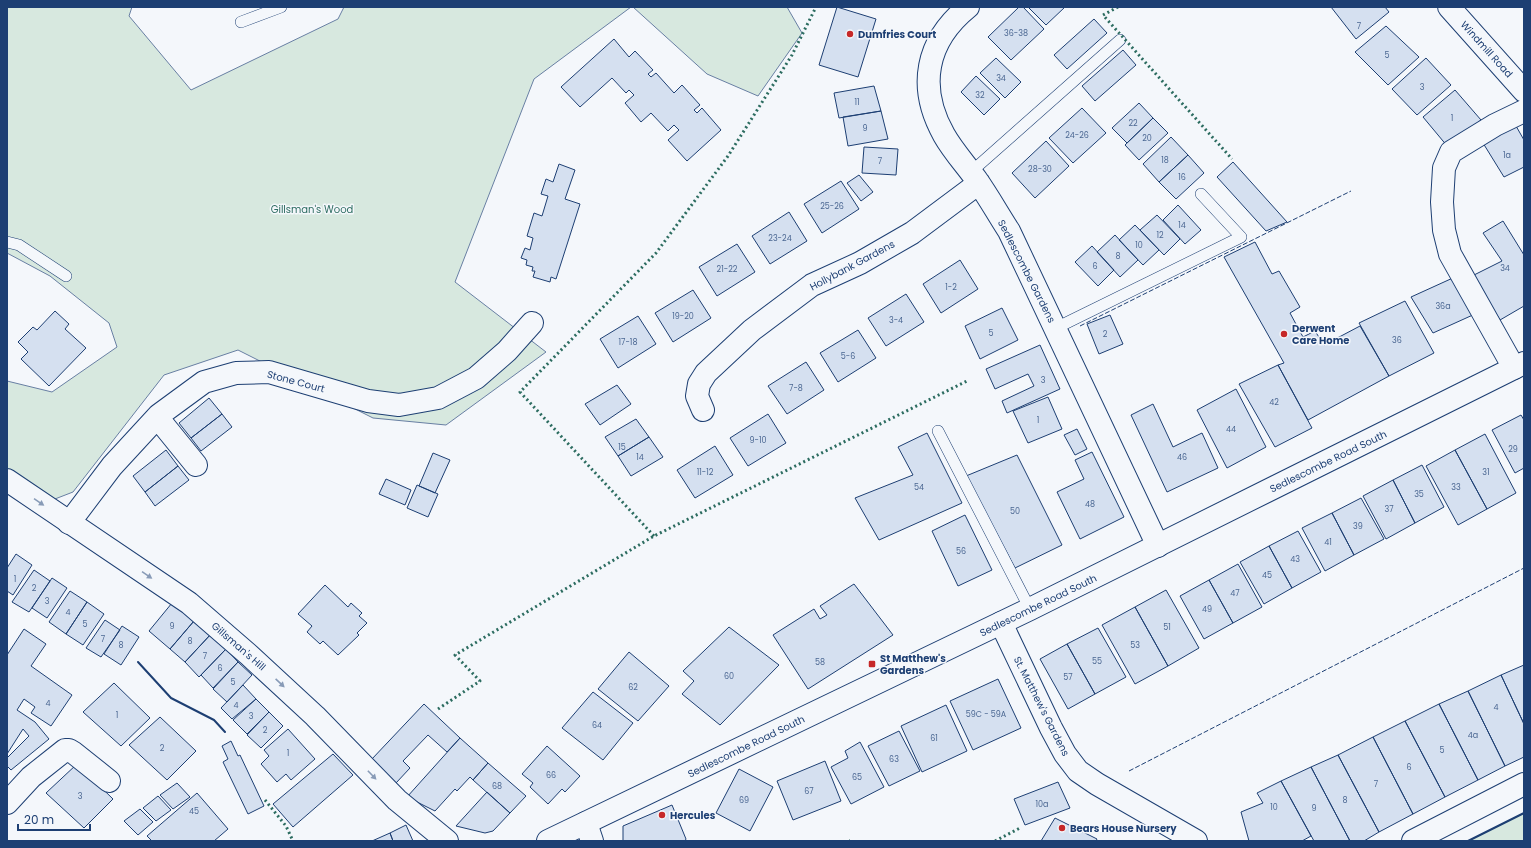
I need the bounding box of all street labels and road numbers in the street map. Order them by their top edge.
street label: Windmill Road [1457,18,1516,81]
street label: Sedlescombe Gardens [994,217,1059,325]
street label: Hollybank Gardens [807,237,897,294]
street label: Stone Court [265,367,327,396]
street label: Sedlescombe Road South [1267,427,1389,496]
street label: Sedlescombe Road South [977,571,1099,640]
street label: Gillsman's Hill [208,619,269,674]
street label: St. Matthew's Gardens [1010,654,1073,759]
street label: Sedlescombe Road South [685,712,807,781]

